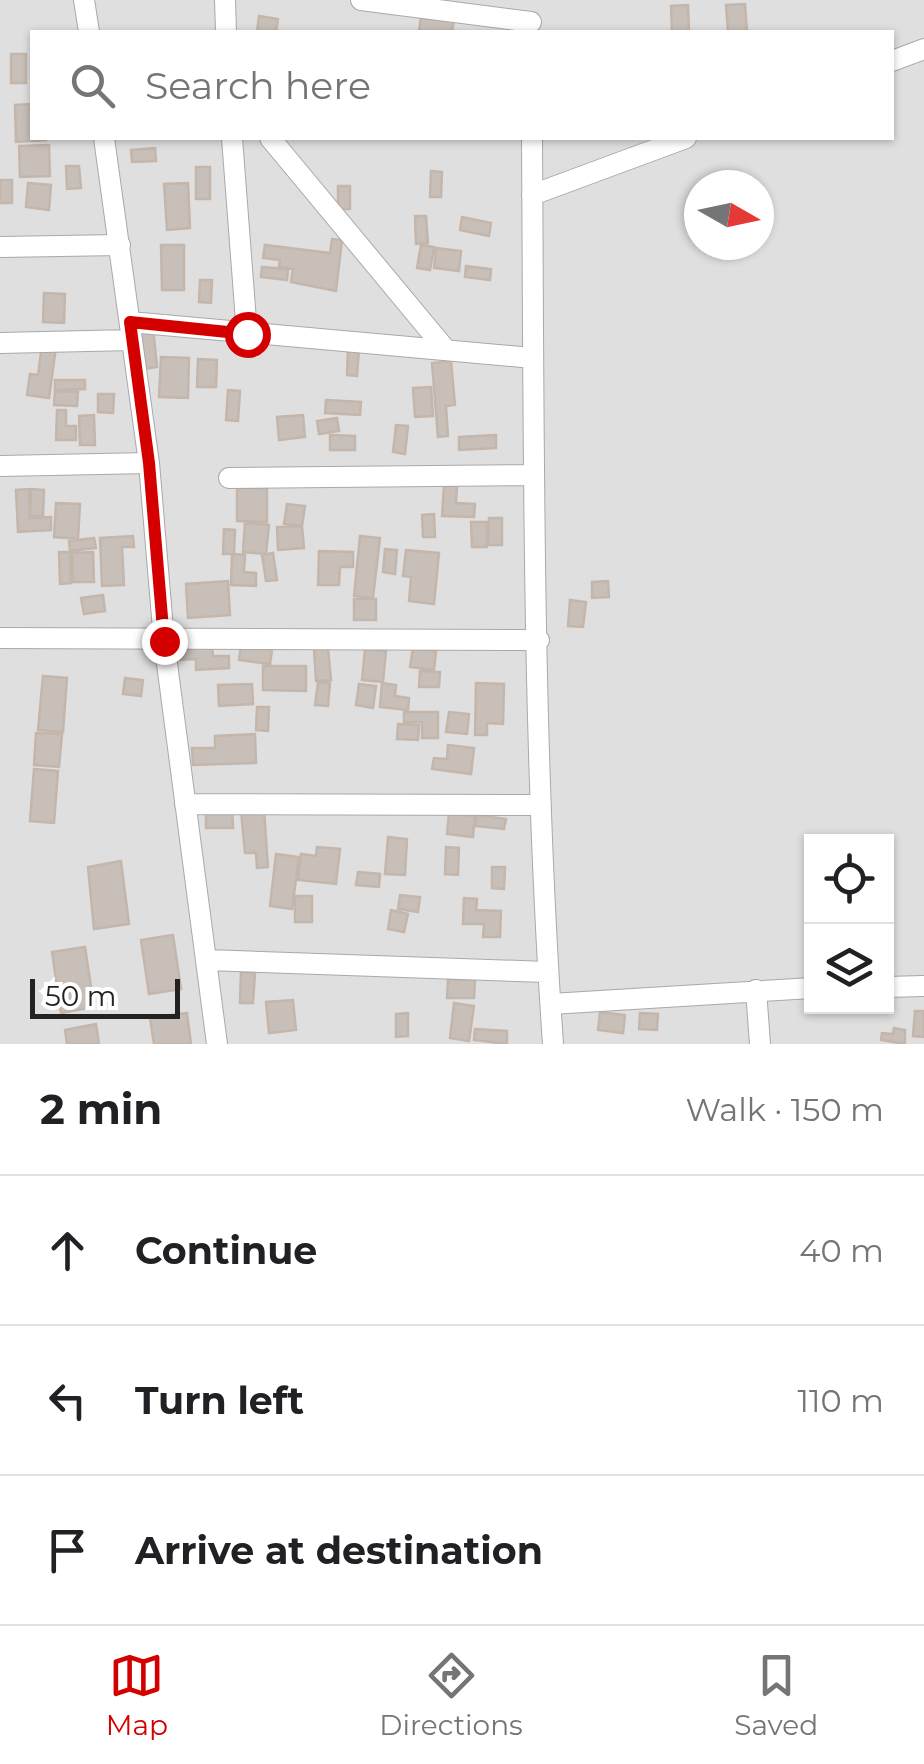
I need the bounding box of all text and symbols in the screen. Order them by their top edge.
search box [30,30,894,140]
icon: search [65,58,120,113]
text: Search here [145,62,371,109]
north arrow [684,170,774,260]
route start [225,312,271,358]
route end [142,619,188,665]
map controls [804,834,894,1014]
button: locate [804,834,894,924]
button: layers [804,924,894,1014]
scale bar [30,974,180,1018]
text: 50 m [45,979,116,1013]
text: 2 min [40,1083,162,1135]
text: Walk · 150 m [686,1090,884,1129]
icon: ahead [40,1223,95,1278]
text: Continue [135,1227,317,1274]
text: 40 m [799,1231,884,1270]
icon: left [40,1373,95,1428]
text: Turn left [135,1377,304,1424]
text: 110 m [797,1381,884,1420]
icon: arrive [40,1523,95,1578]
text: Arrive at destination [135,1527,543,1574]
tab: Map [106,1648,168,1742]
tab: Directions [379,1648,523,1742]
tab: Saved [734,1648,818,1742]

